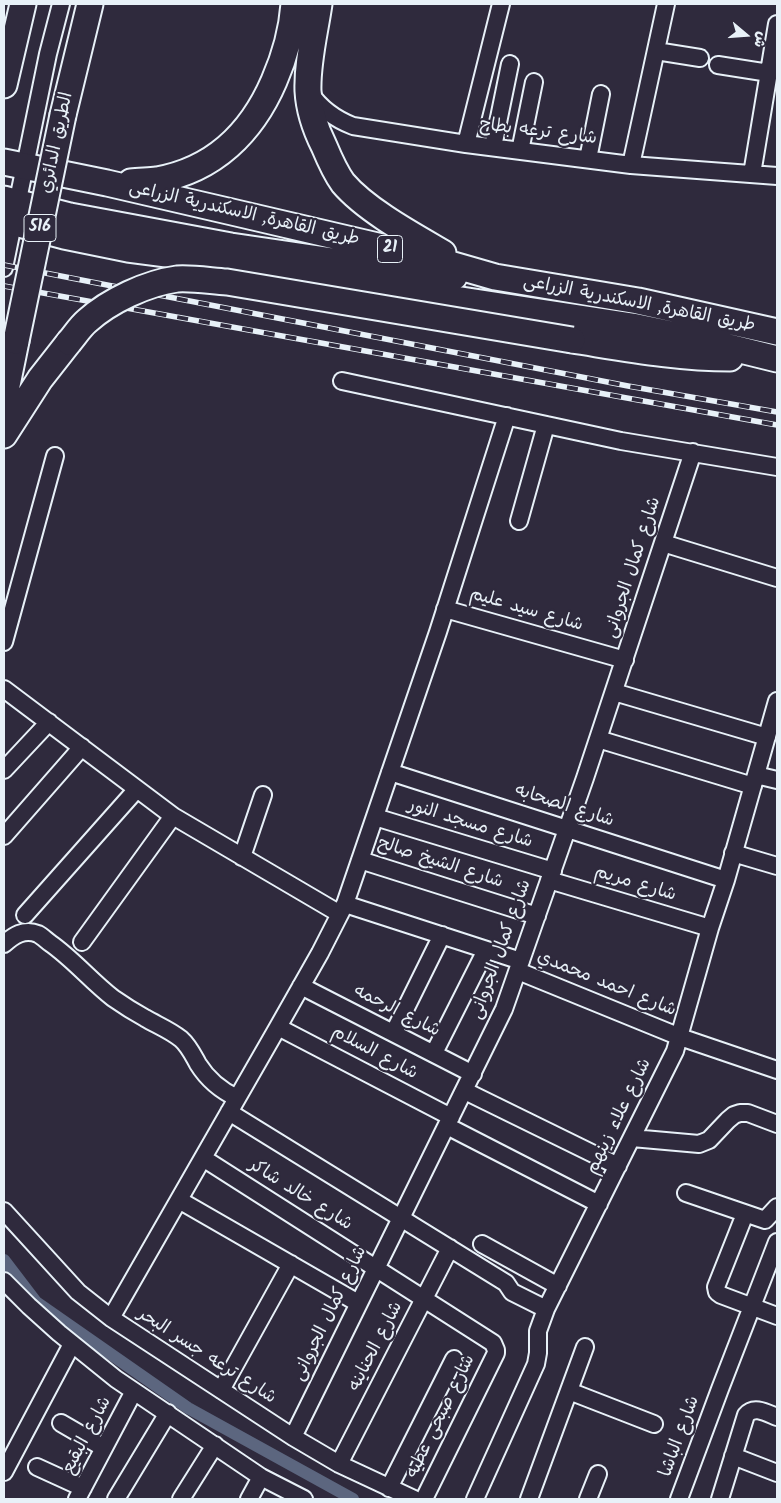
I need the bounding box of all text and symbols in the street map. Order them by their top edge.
north arrow [721,10,771,60]
text: ش [747,29,773,50]
street label: الطريق الدائري [37,90,79,196]
street label: شارع ترعه بطاح [478,115,598,151]
street label: طريق القاهرة, الاسكندرية الزراعى [127,178,361,252]
road number: 516 [24,214,56,242]
road number: 21 [378,235,402,262]
street label: طريق القاهرة, الاسكندرية الزراعى [521,272,757,338]
street label: شارع كمال الجروانى [601,495,667,641]
street label: شارع سيد عليم [467,584,585,638]
street label: شارع الصحابه [512,781,616,833]
street label: شارع مسجد النور [405,796,535,854]
street label: شارع الشيخ صالح [375,834,505,894]
street label: شارع مريم [592,862,678,908]
street label: شارع كمال الجروانى [467,877,537,1023]
street label: شارع احمد محمدي [533,947,679,1023]
street label: شارع الرحمه [349,981,443,1043]
street label: شارع السلام [327,1022,421,1086]
street label: شارع علاء زينهم [583,1055,657,1179]
street label: شارع خالد شاكر [244,1156,356,1236]
street label: شارع كمال الجروانى [289,1243,373,1385]
street label: شارع الحناينه [345,1298,409,1396]
street label: شارع ترعه جسر البحر [133,1304,279,1410]
street label: شارع صبحى عطيه [403,1352,481,1482]
street label: شارع البقيع [58,1393,118,1479]
street label: شارع الباشا [656,1393,706,1481]

